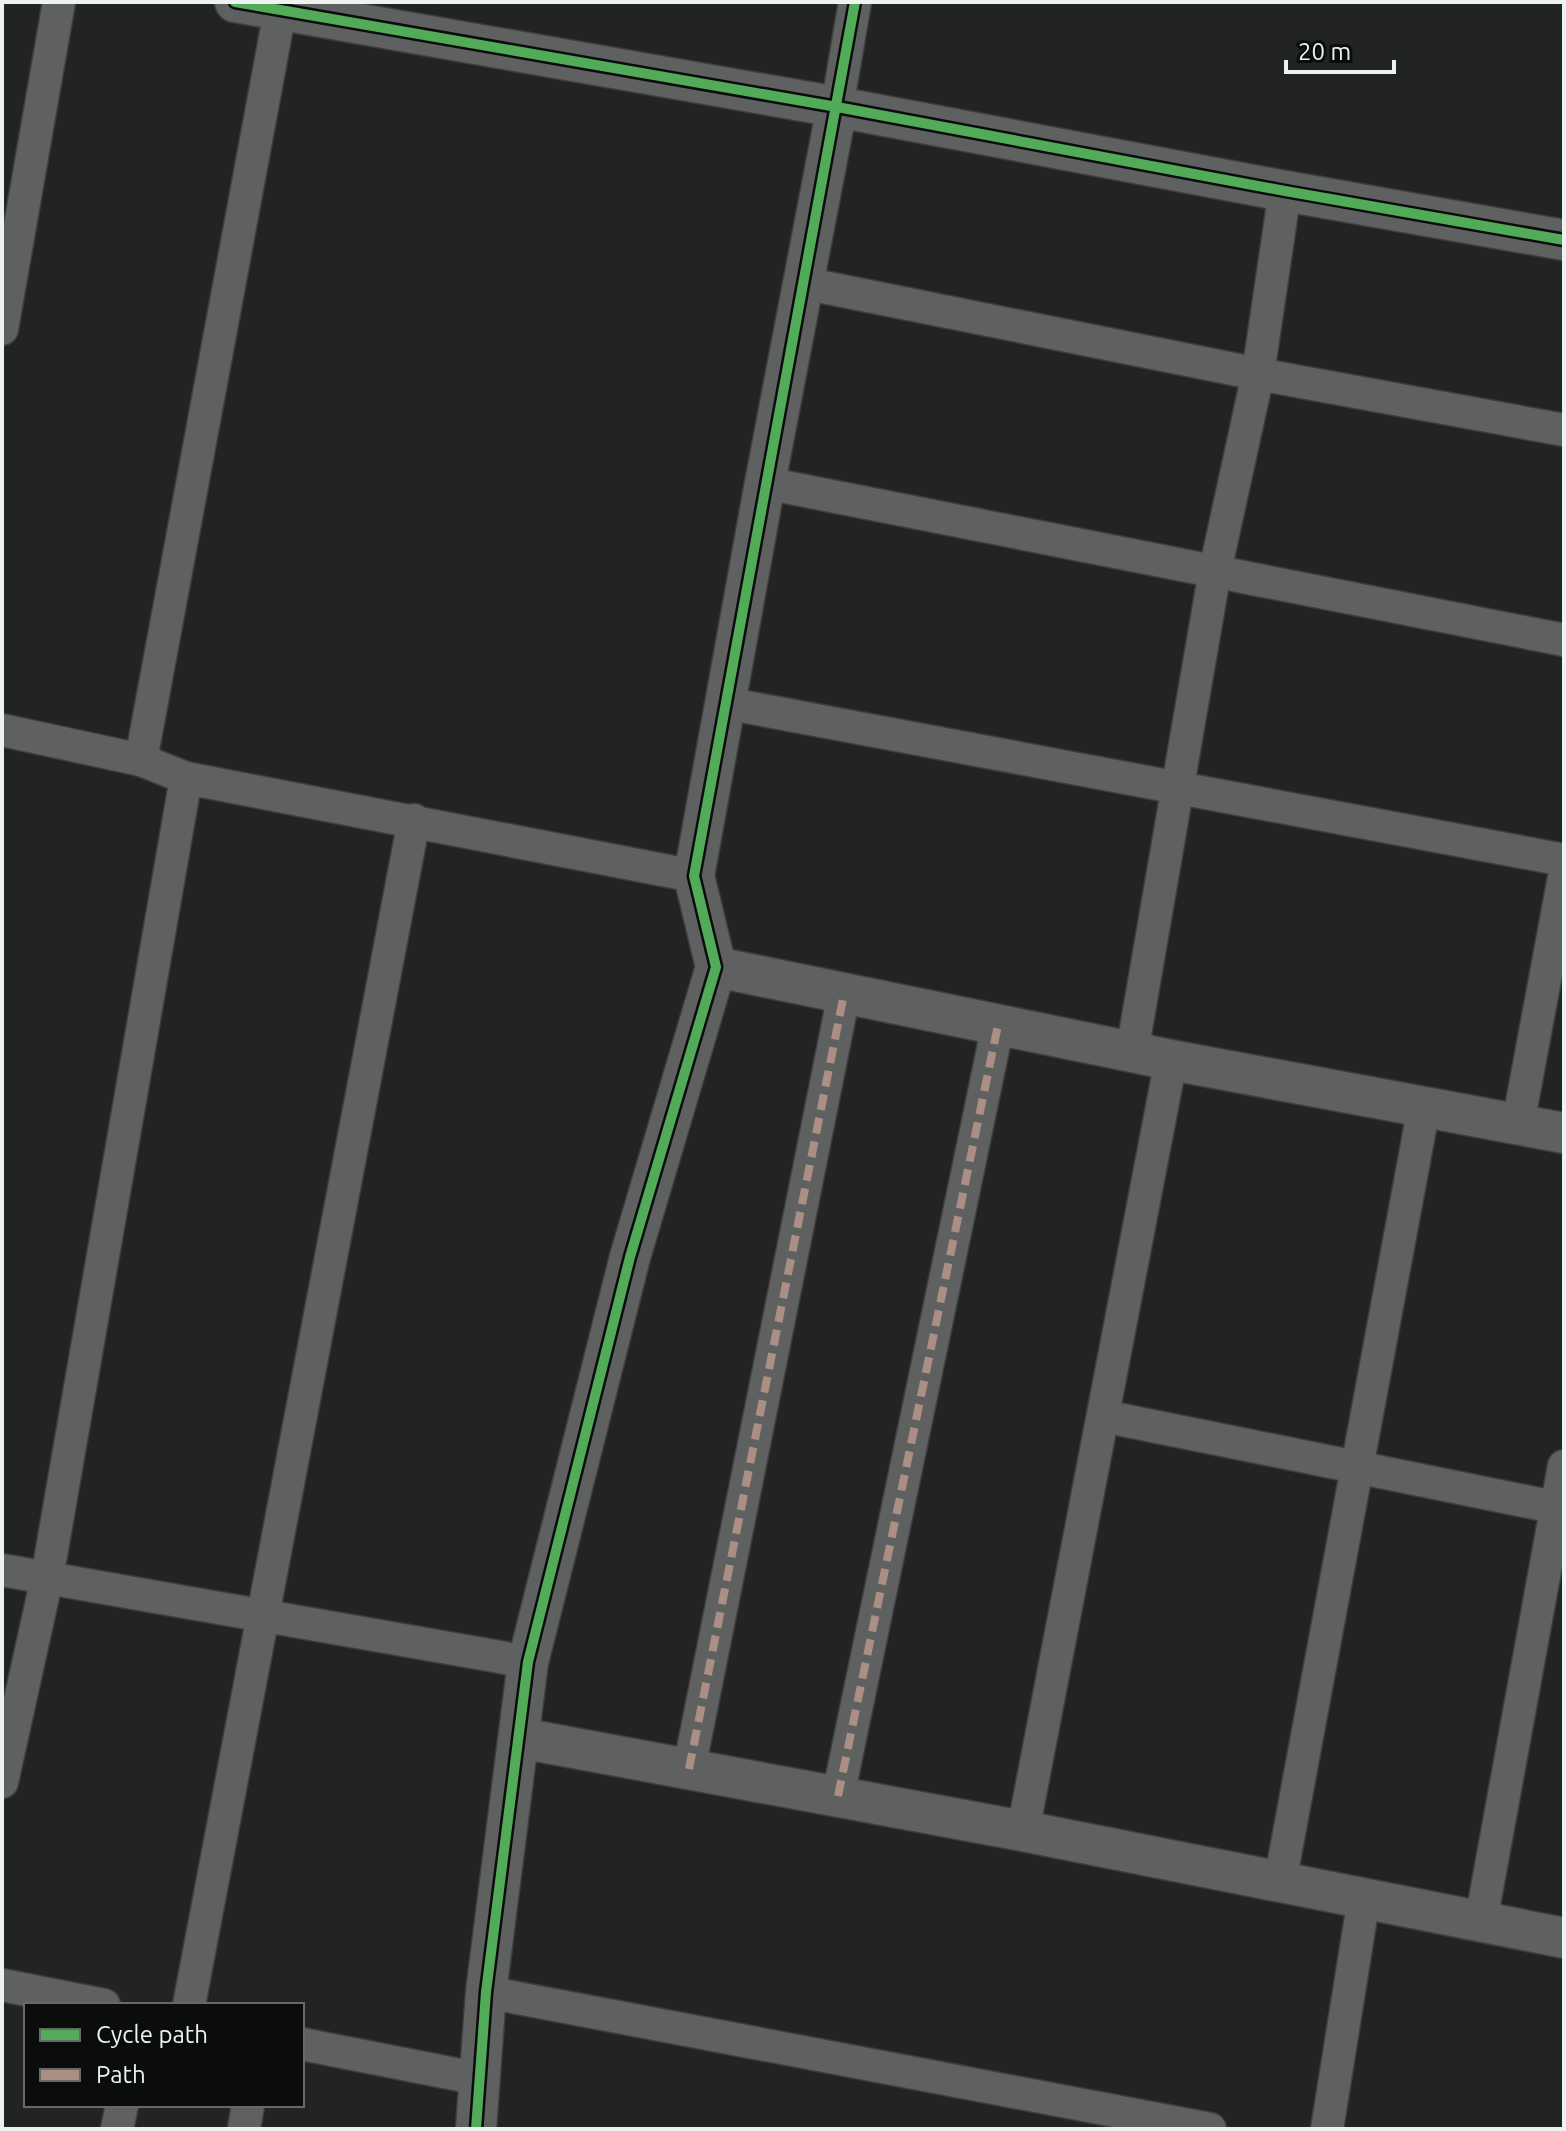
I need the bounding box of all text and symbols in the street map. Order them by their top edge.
scale bar [1286,24,1394,74]
text: 20 m [1298,38,1351,65]
legend [24,2003,304,2107]
text: Cycle path [96,2021,208,2048]
text: Path [96,2061,146,2088]

